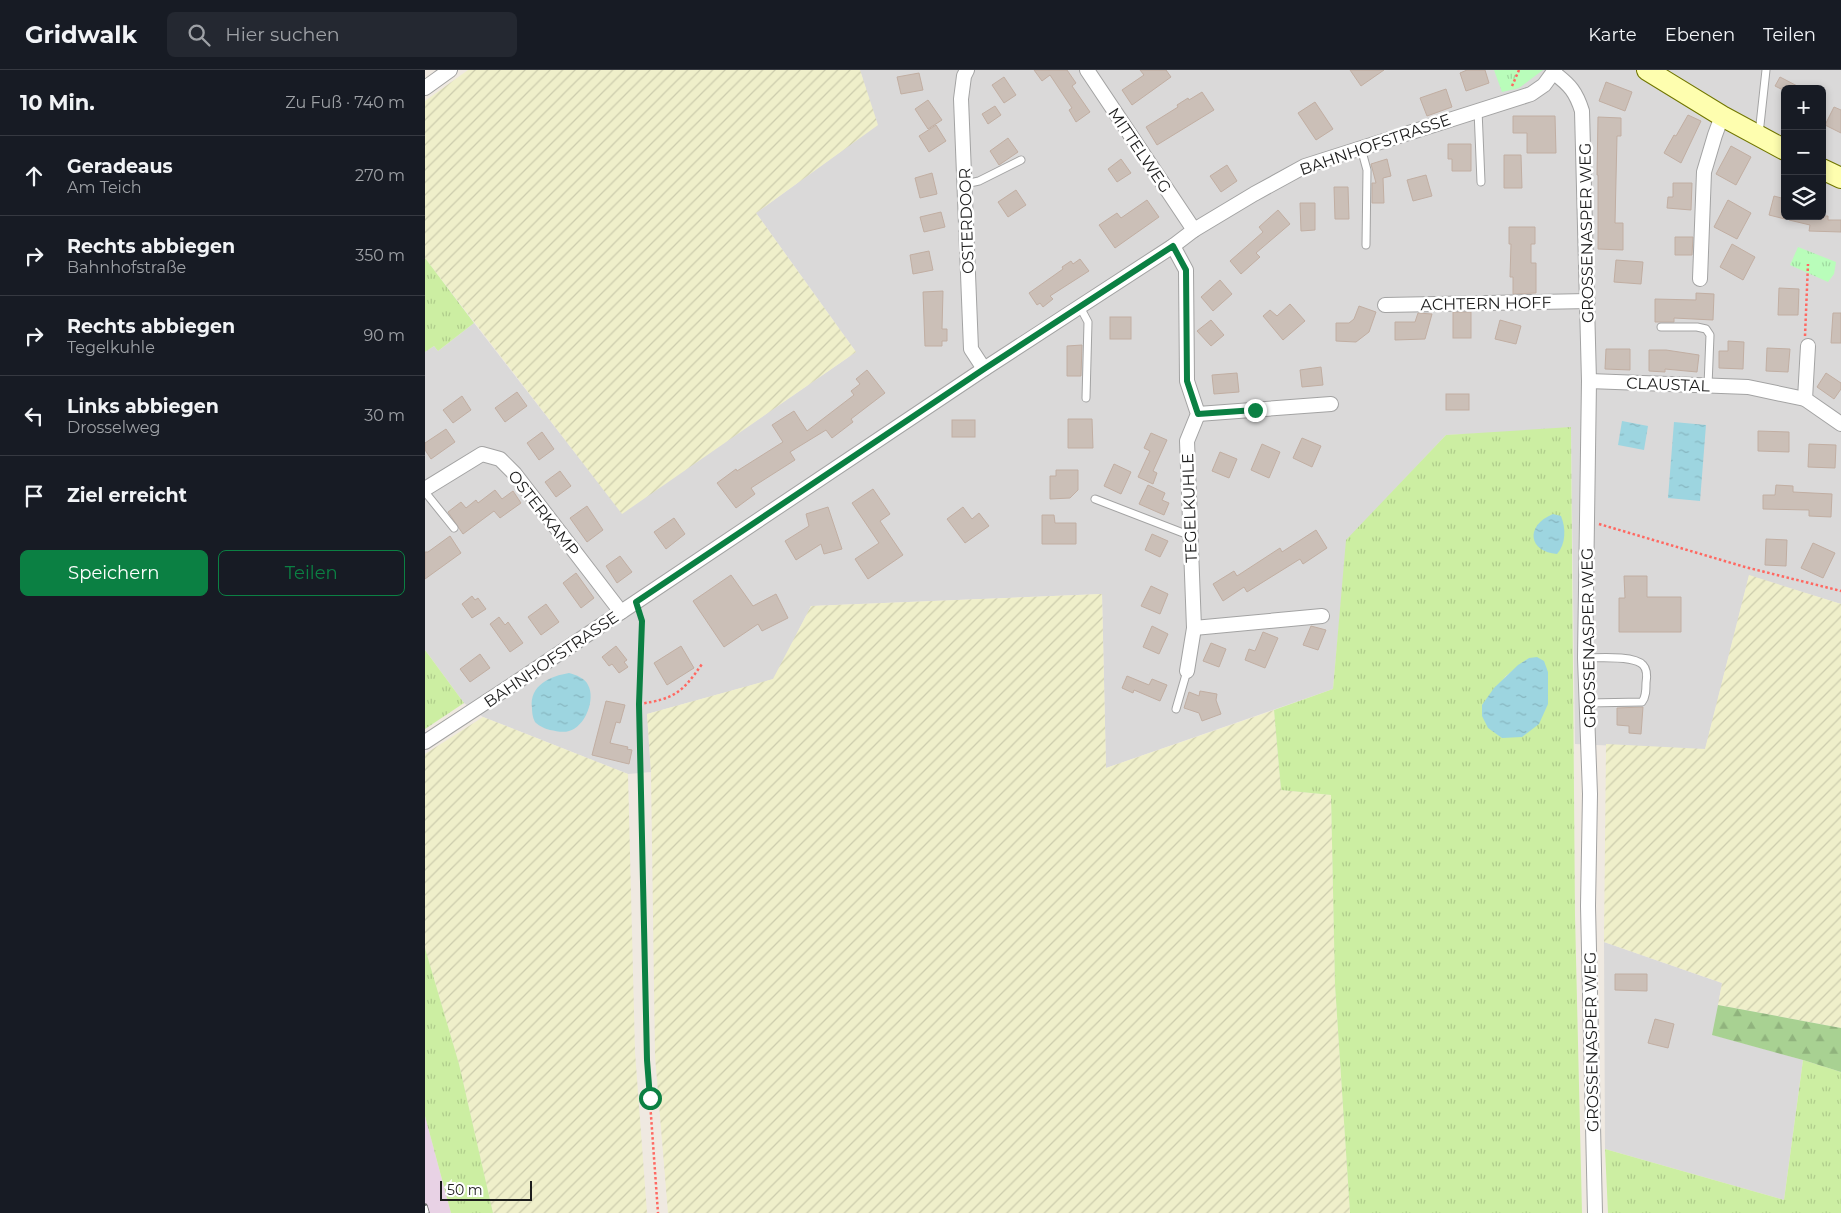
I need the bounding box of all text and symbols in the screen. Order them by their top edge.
search box [167,12,517,57]
text: Gridwalk [25,20,137,49]
icon: search [185,21,213,49]
text: Hier suchen [225,23,340,46]
text: Karte [1588,24,1637,46]
text: Ebenen [1665,24,1735,46]
text: Teilen [1763,24,1816,46]
map controls [1781,85,1826,220]
button: + [1781,85,1826,130]
text: 10 Min. [20,90,95,115]
text: Zu Fuß · 740 m [285,93,405,112]
street label: MITTELWEG [1104,104,1175,196]
street label: BAHNHOFSTRASSE [1297,110,1453,179]
button: − [1781,130,1826,175]
street label: GROSSENASPER WEG [1575,143,1598,323]
text: Geradeaus [67,155,173,178]
icon: ahead [20,162,48,190]
text: 270 m [355,166,405,185]
street label: OSTERDOOR [955,168,978,274]
button: layers [1781,175,1826,220]
text: Am Teich [67,178,142,197]
text: Rechts abbiegen [67,235,235,258]
icon: right [20,242,48,270]
text: 350 m [355,246,405,265]
text: Bahnhofstraße [67,258,186,277]
street label: ACHTERN HOFF [1420,293,1552,314]
text: Rechts abbiegen [67,315,235,338]
icon: right [20,322,48,350]
text: 90 m [363,326,405,345]
text: Tegelkuhle [67,338,155,357]
street label: CLAUSTAL [1626,374,1711,395]
text: Links abbiegen [67,395,219,418]
route end [1244,399,1267,422]
icon: left [20,402,48,430]
text: 30 m [364,406,405,425]
text: Drosselweg [67,418,161,437]
street label: TEGELKUHLE [1178,453,1201,563]
street label: OSTERKAMP [504,467,583,560]
icon: arrive [20,482,48,510]
text: Ziel erreicht [67,484,187,507]
street label: GROSSENASPER WEG [1577,548,1600,728]
button: Speichern [20,550,208,596]
button: Teilen [218,550,405,596]
street label: BAHNHOFSTRASSE [480,607,622,712]
street label: GROSSENASPER WEG [1580,952,1603,1132]
route start [639,1087,662,1110]
scale bar [440,1178,533,1201]
text: 50 m [447,1181,483,1199]

